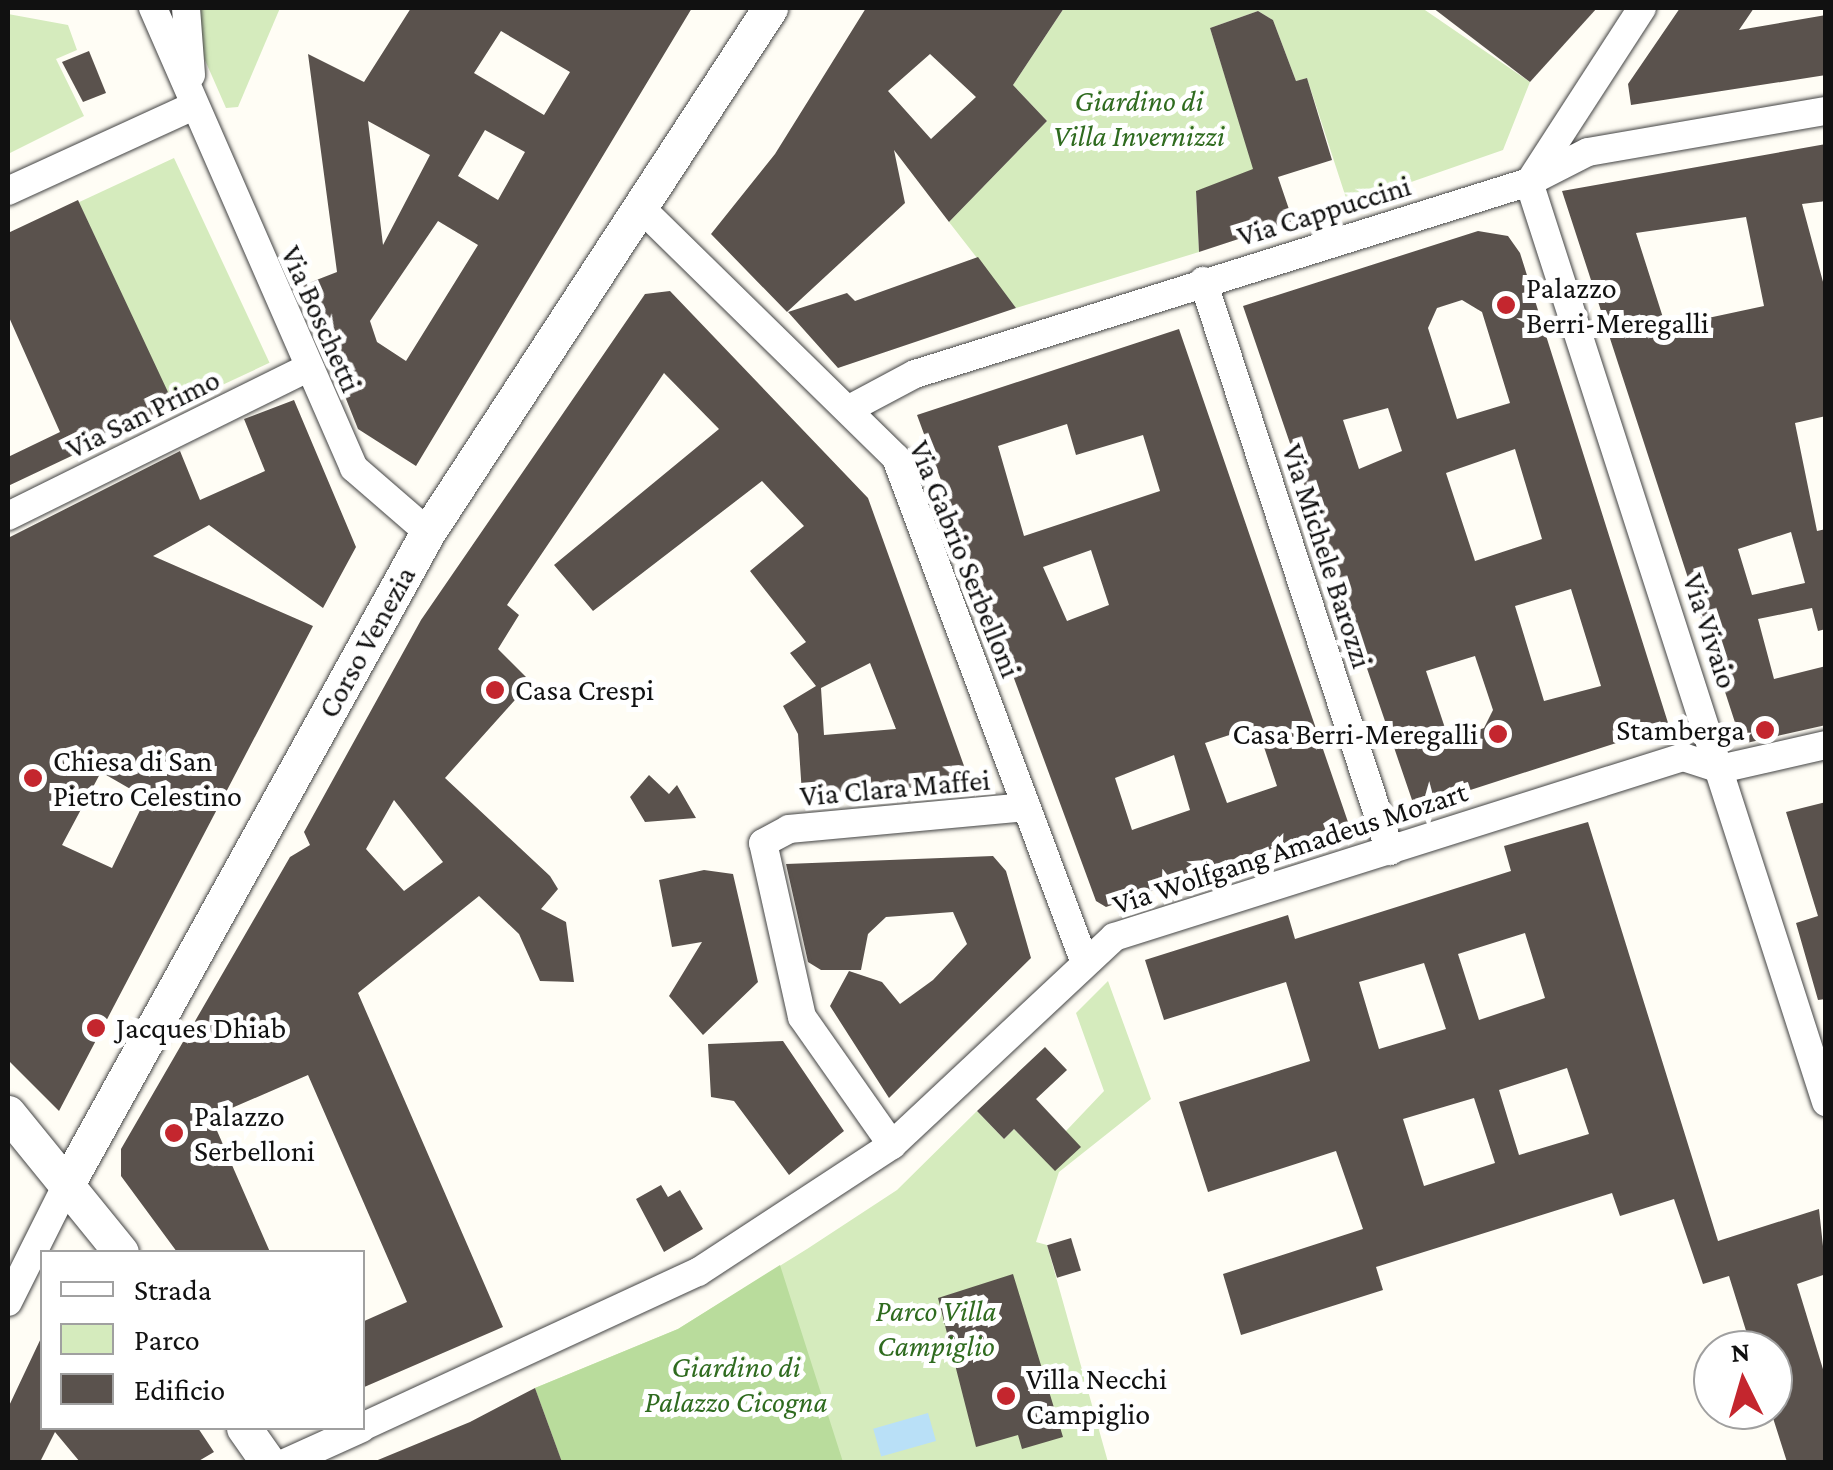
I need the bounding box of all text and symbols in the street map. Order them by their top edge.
park label: Giardino di Villa Invernizzi [1053,83,1225,154]
street label: Via Cappuccini [1233,168,1415,254]
street label: Via Boschetti [273,240,369,398]
place label: Palazzo Berri-Meregalli [1526,270,1709,340]
marker: Palazzo Berri-Meregalli [1495,294,1517,316]
street label: Via San Primo [60,361,226,467]
street label: Via Gabrio Serbelloni [901,435,1029,683]
street label: Via Michele Barozzi [1274,439,1380,673]
street label: Corso Venezia [311,560,423,724]
street label: Via Vivaio [1675,569,1745,693]
place label: Casa Crespi [515,672,654,708]
marker: Casa Crespi [484,679,506,701]
place label: Stamberga [1616,712,1745,748]
place label: Casa Berri-Meregalli [1232,716,1478,752]
marker: Stamberga [1754,719,1776,741]
marker: Casa Berri-Meregalli [1487,723,1509,745]
place label: Chiesa di San Pietro Celestino [53,743,242,814]
street label: Via Clara Maffei [799,762,991,814]
marker: Chiesa di San Pietro Celestino [22,767,44,789]
street label: Via Wolfgang Amadeus Mozart [1108,774,1472,922]
place label: Jacques Dhiab [116,1010,286,1046]
marker: Jacques Dhiab [85,1017,107,1039]
place label: Palazzo Serbelloni [194,1098,315,1168]
marker: Palazzo Serbelloni [163,1122,185,1144]
legend [40,1250,365,1430]
text: Strada [134,1273,212,1306]
park label: Parco Villa Campiglio [875,1293,997,1364]
text: Parco [134,1323,200,1356]
north arrow [1693,1330,1793,1430]
text: N [1730,1335,1751,1368]
park label: Giardino di Palazzo Cicogna [644,1349,828,1420]
place label: Villa Necchi Campiglio [1026,1361,1167,1432]
text: Edificio [134,1373,225,1406]
marker: Villa Necchi Campiglio [995,1385,1017,1407]

